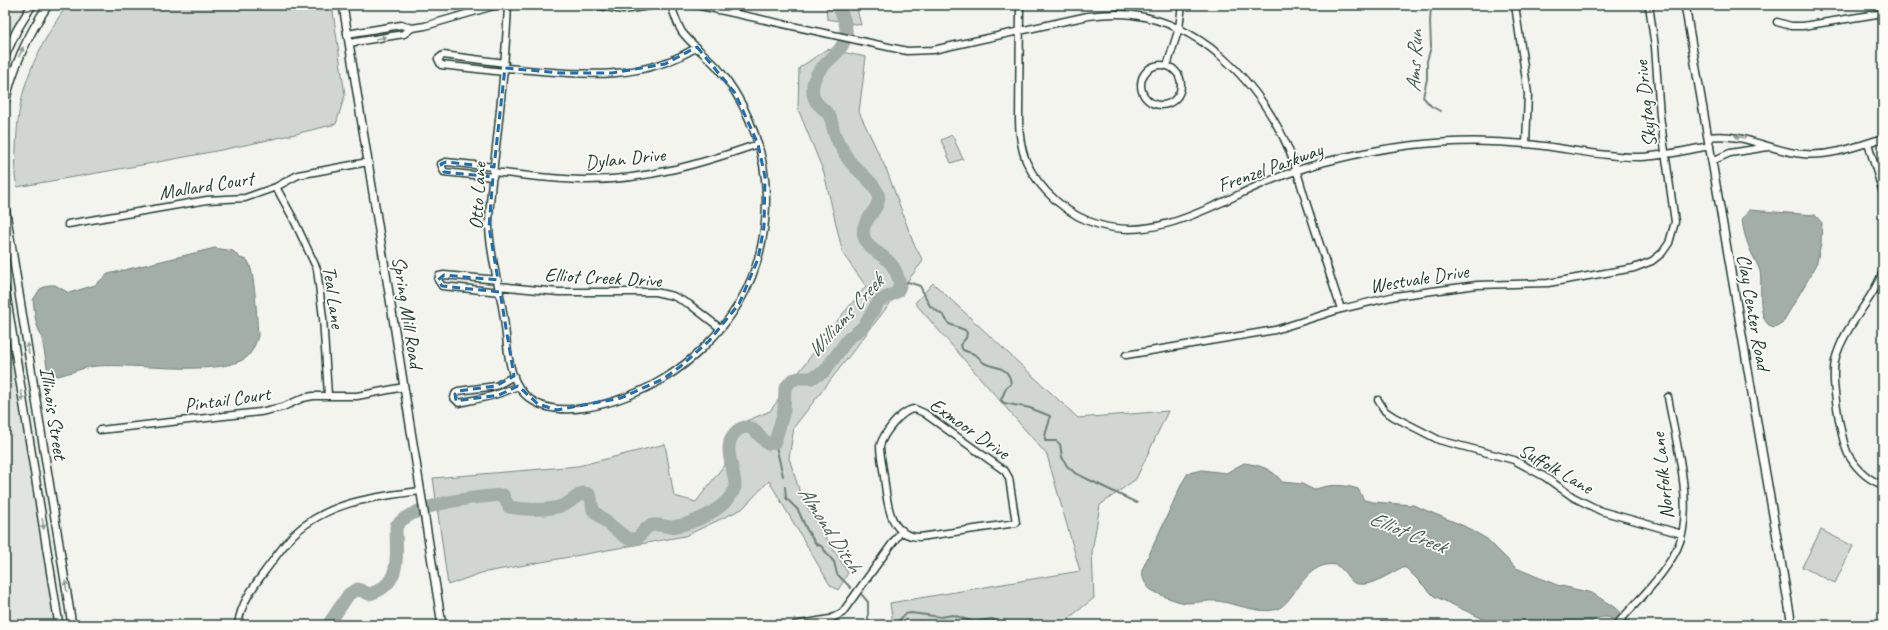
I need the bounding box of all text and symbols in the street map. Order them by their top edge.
water label: Ams Run [1400,27,1428,93]
one-way arrow [375,35,388,41]
one-way arrow [18,47,24,58]
street label: Skytag Drive [1628,58,1662,149]
one-way arrow [1734,134,1747,140]
street label: Frenzel Parkway [1214,137,1327,198]
street label: Dylan Drive [584,142,668,175]
street label: Otto Lane [463,160,492,230]
street label: Mallard Court [157,165,259,205]
street label: Clay Center Road [1731,252,1777,375]
street label: Spring Mill Road [386,255,429,373]
street label: Westvale Drive [1368,258,1472,299]
street label: Elliot Creek Drive [544,262,664,293]
street label: Teal Lane [317,264,350,331]
water label: Williams Creek [801,266,892,363]
one-way arrow [25,341,31,354]
street label: Illinois Street [34,365,74,464]
street label: Pintail Court [182,381,274,418]
one-way arrow [19,390,25,402]
street label: Exmoor Drive [925,392,1016,466]
street label: Norfolk Lane [1645,430,1679,520]
street label: Suffolk Lane [1514,437,1599,500]
water label: Almond Ditch [792,481,869,579]
water label: Elliot Creek [1366,505,1453,560]
one-way arrow [40,518,46,530]
one-way arrow [63,580,69,593]

